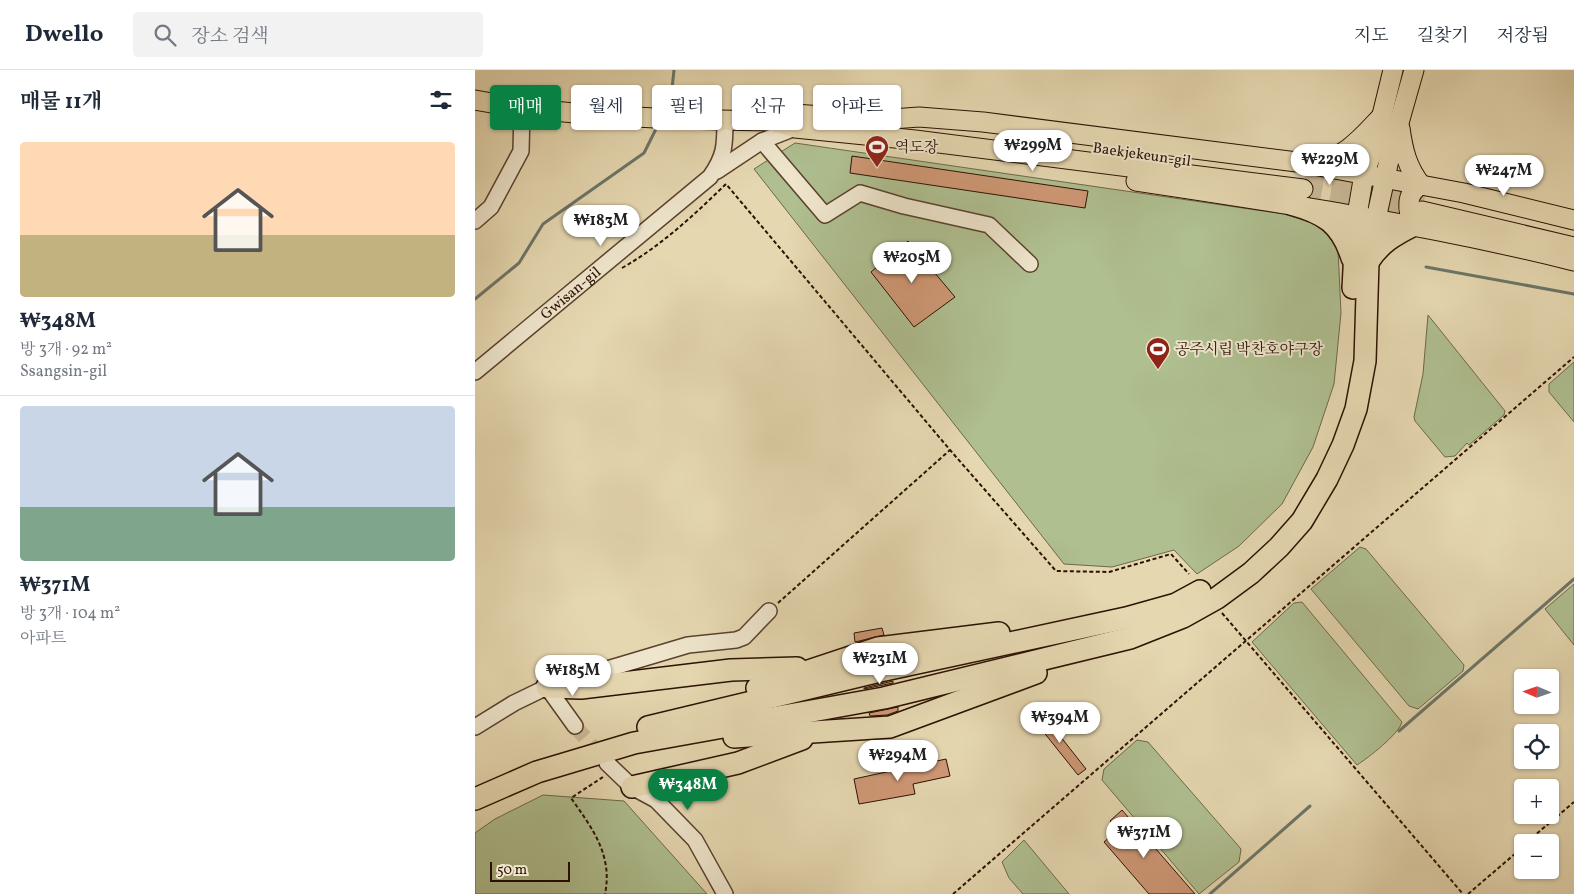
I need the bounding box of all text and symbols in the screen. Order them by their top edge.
search box [133,12,483,57]
text: Dwello [25,18,103,52]
icon: search [151,21,179,49]
text: 장소 검색 [191,24,269,50]
text: 지도 [1354,24,1389,49]
text: 길찾기 [1417,24,1469,49]
text: 저장됨 [1497,24,1549,49]
chip: 매매 [490,85,561,130]
chip: 월세 [571,85,642,130]
chip: 필터 [652,85,722,130]
chip: 신규 [732,85,803,130]
chip: 아파트 [813,85,901,130]
icon: filters [427,86,455,114]
text: 매물 11개 [20,88,102,117]
pin: ₩299M [998,129,1068,172]
sports icon: 역도장 [864,134,890,168]
text: ₩299M [1004,135,1062,157]
place label: 역도장 [895,138,939,159]
street label: Baekjekeun-gil [1091,138,1192,173]
pin: ₩229M [1295,144,1365,186]
text: ₩229M [1302,149,1358,171]
pin: ₩247M [1469,154,1539,197]
text: ₩247M [1476,160,1532,182]
icon: home [193,175,283,265]
pin: ₩183M [566,204,636,247]
text: ₩183M [574,210,628,232]
pin: ₩205M [877,242,947,284]
text: ₩205M [883,247,941,269]
street label: Gwisan-gil [537,263,606,325]
text: ₩348M [20,307,96,336]
sports icon: 공주시립 박찬호야구장 [1145,336,1171,370]
text: 방 3개 · 92 m² [20,339,112,361]
place label: 공주시립 박찬호야구장 [1175,340,1323,361]
text: Ssangsin-gil [20,361,107,383]
icon: home [193,439,283,529]
text: ₩371M [20,571,90,600]
text: 방 3개 · 104 m² [20,603,120,625]
text: 아파트 [20,628,66,650]
pin: ₩231M [845,642,915,685]
text: ₩231M [853,648,907,670]
pin: ₩185M [538,654,608,697]
text: ₩185M [546,660,600,682]
north arrow [1514,669,1559,714]
map controls [1514,669,1559,879]
pin: ₩394M [1025,702,1095,744]
text: ₩394M [1031,707,1089,729]
button: locate [1514,724,1559,769]
pin: ₩294M [863,740,933,782]
text: ₩294M [869,745,927,767]
pin: ₩348M [653,768,723,811]
text: ₩348M [659,774,717,796]
button: + [1514,779,1559,824]
pin: ₩371M [1109,816,1179,859]
text: ₩371M [1117,822,1171,844]
button: − [1514,834,1559,879]
scale bar [490,859,570,882]
text: 50 m [497,861,527,880]

